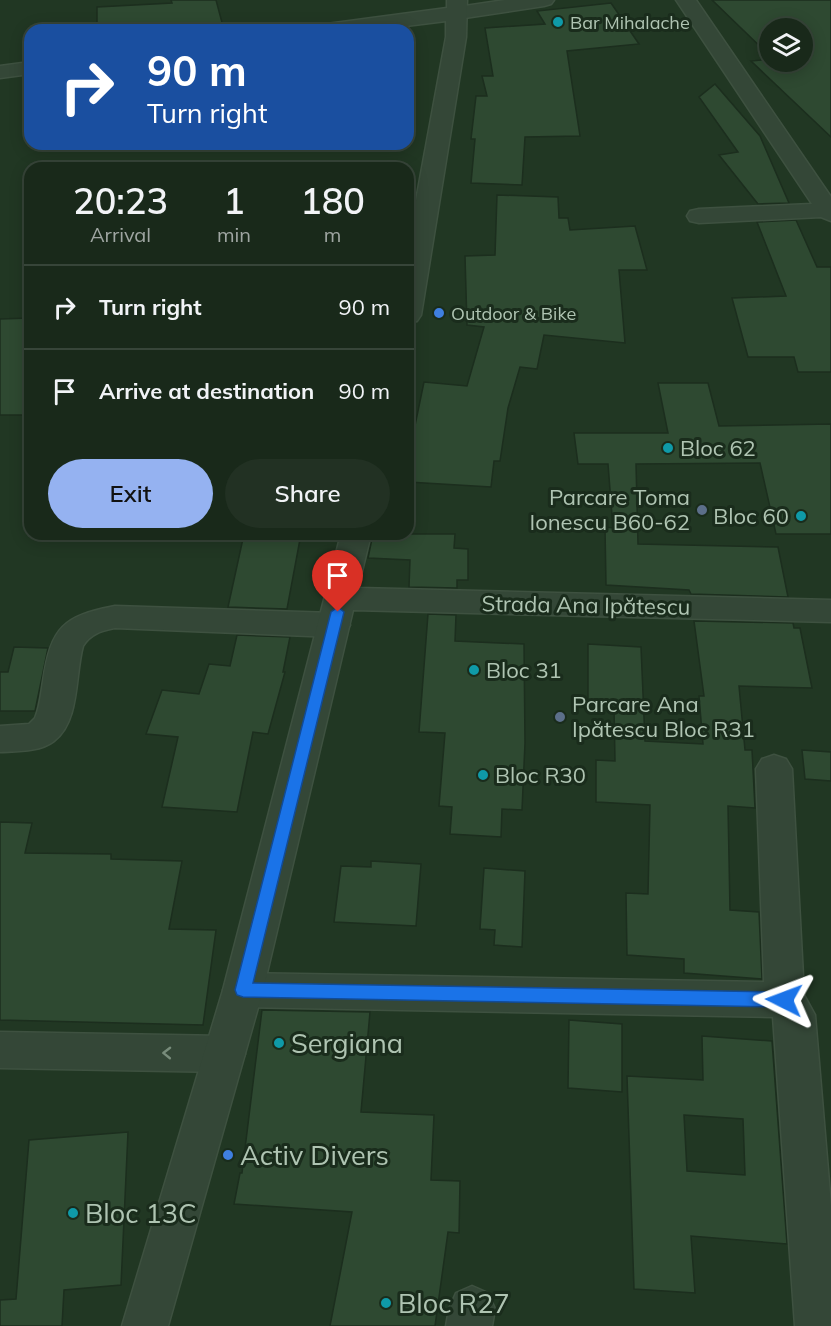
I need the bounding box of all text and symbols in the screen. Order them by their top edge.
place label: Bar Mihalache [570,11,690,34]
marker: Bar Mihalache [551,15,565,29]
map controls [759,18,813,72]
button: layers [759,18,813,72]
text: 90 m [147,44,247,97]
icon: right [48,48,126,126]
text: Turn right [147,96,267,130]
text: 20:23 [73,178,168,223]
text: 1 [223,178,245,223]
text: 180 [300,178,365,223]
text: Arrival [90,222,151,247]
text: min [217,222,251,247]
text: m [324,222,341,247]
icon: right [48,291,81,324]
text: Turn right [99,293,202,321]
text: 90 m [339,293,390,321]
place label: Outdoor & Bike [451,302,576,325]
marker: Outdoor & Bike [432,306,446,320]
icon: arrive [48,375,81,408]
text: Arrive at destination [99,377,314,405]
text: 90 m [339,377,390,405]
place label: Bloc 62 [680,434,756,462]
marker: Bloc 62 [661,441,675,455]
button: Exit [48,459,213,528]
button: Share [225,459,390,528]
place label: Parcare Toma Ionescu B60-62 [529,483,690,536]
place label: Bloc 60 [713,502,789,530]
marker: Parcare Toma Ionescu B60-62 [695,503,709,517]
marker: Bloc 60 [794,509,808,523]
pin [312,550,363,612]
icon: arrive [321,559,354,592]
street label: Strada Ana Ipătescu [481,589,691,621]
place label: Bloc 31 [486,656,562,684]
marker: Bloc 31 [467,663,481,677]
place label: Parcare Ana Ipătescu Bloc R31 [572,690,755,743]
marker: Parcare Ana Ipătescu Bloc R31 [553,710,567,724]
place label: Bloc R30 [495,761,586,789]
marker: Bloc R30 [476,768,490,782]
position arrow [752,968,816,1032]
place label: Sergiana [291,1026,403,1060]
marker: Sergiana [272,1036,286,1050]
one-way arrow [162,1047,171,1059]
place label: Activ Divers [240,1138,389,1172]
marker: Activ Divers [221,1148,235,1162]
place label: Bloc 13C [85,1196,196,1230]
marker: Bloc 13C [66,1206,80,1220]
place label: Bloc R27 [398,1286,510,1320]
marker: Bloc R27 [379,1296,393,1310]

